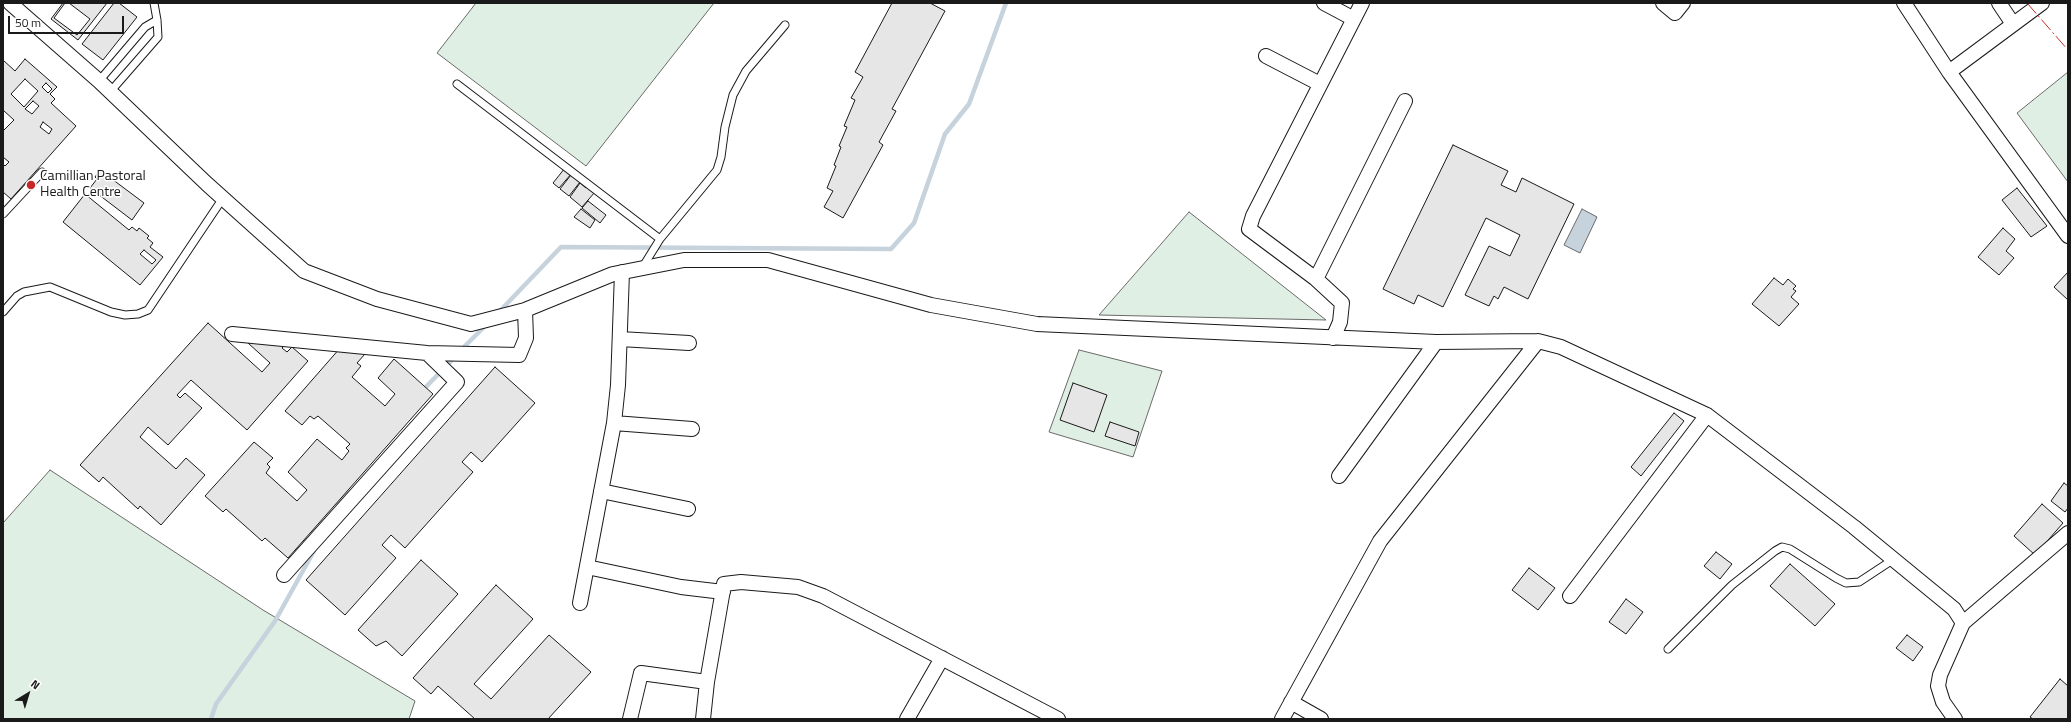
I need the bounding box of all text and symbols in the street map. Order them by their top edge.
scale bar [10,8,126,34]
text: 50 m [15,13,41,32]
place label: Camillian Pastoral Health Centre [40,169,146,202]
marker: Camillian Pastoral Health Centre [25,179,37,191]
north arrow [8,674,48,714]
text: N [27,676,43,693]

